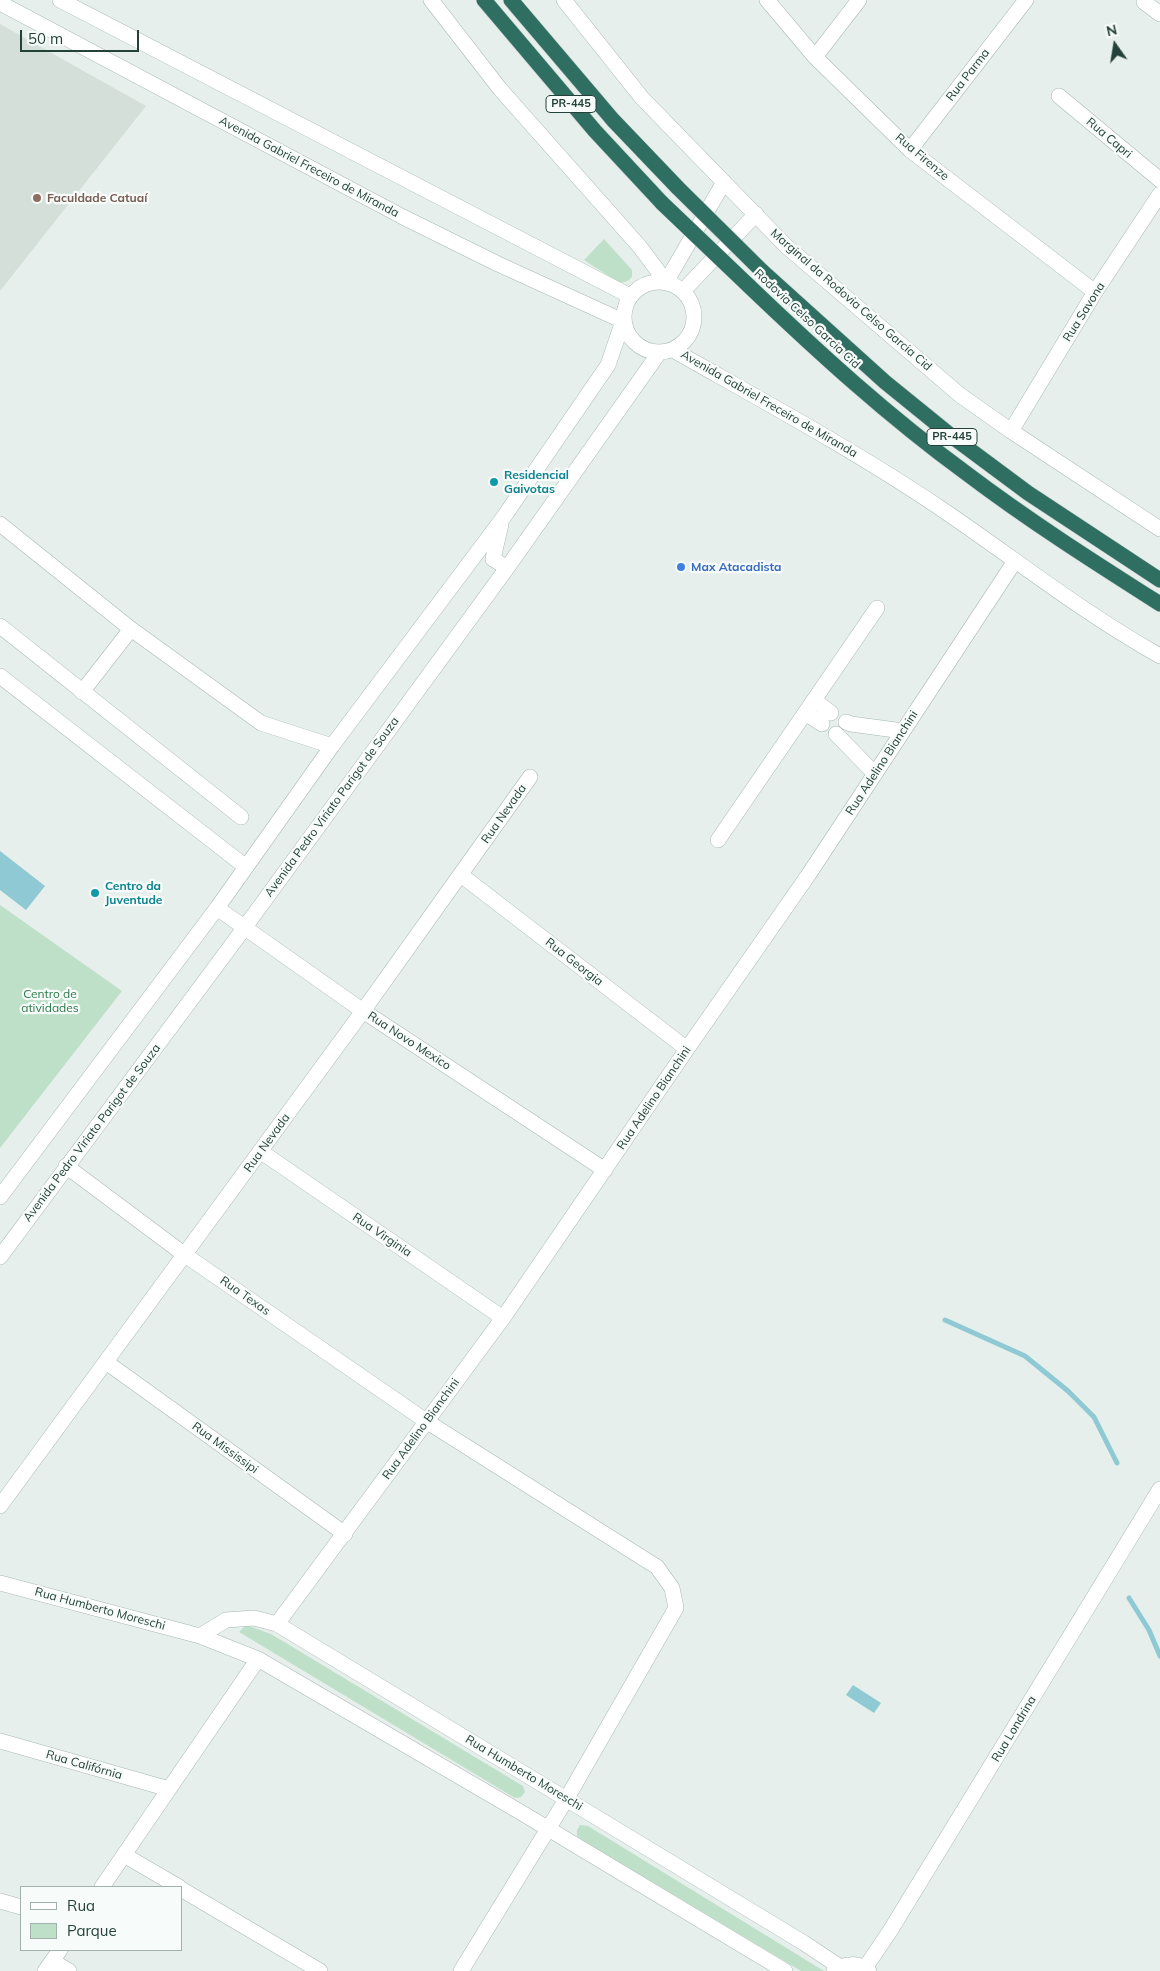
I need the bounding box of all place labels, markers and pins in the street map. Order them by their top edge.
place label: Faculdade Catuaí [47,191,147,205]
marker: Faculdade Catuaí [31,192,43,204]
place label: Residencial Gaivotas [504,468,569,496]
marker: Residencial Gaivotas [488,476,500,488]
place label: Max Atacadista [691,560,782,574]
marker: Max Atacadista [675,561,687,573]
place label: Centro da Juventude [105,879,162,907]
marker: Centro da Juventude [89,887,101,899]

